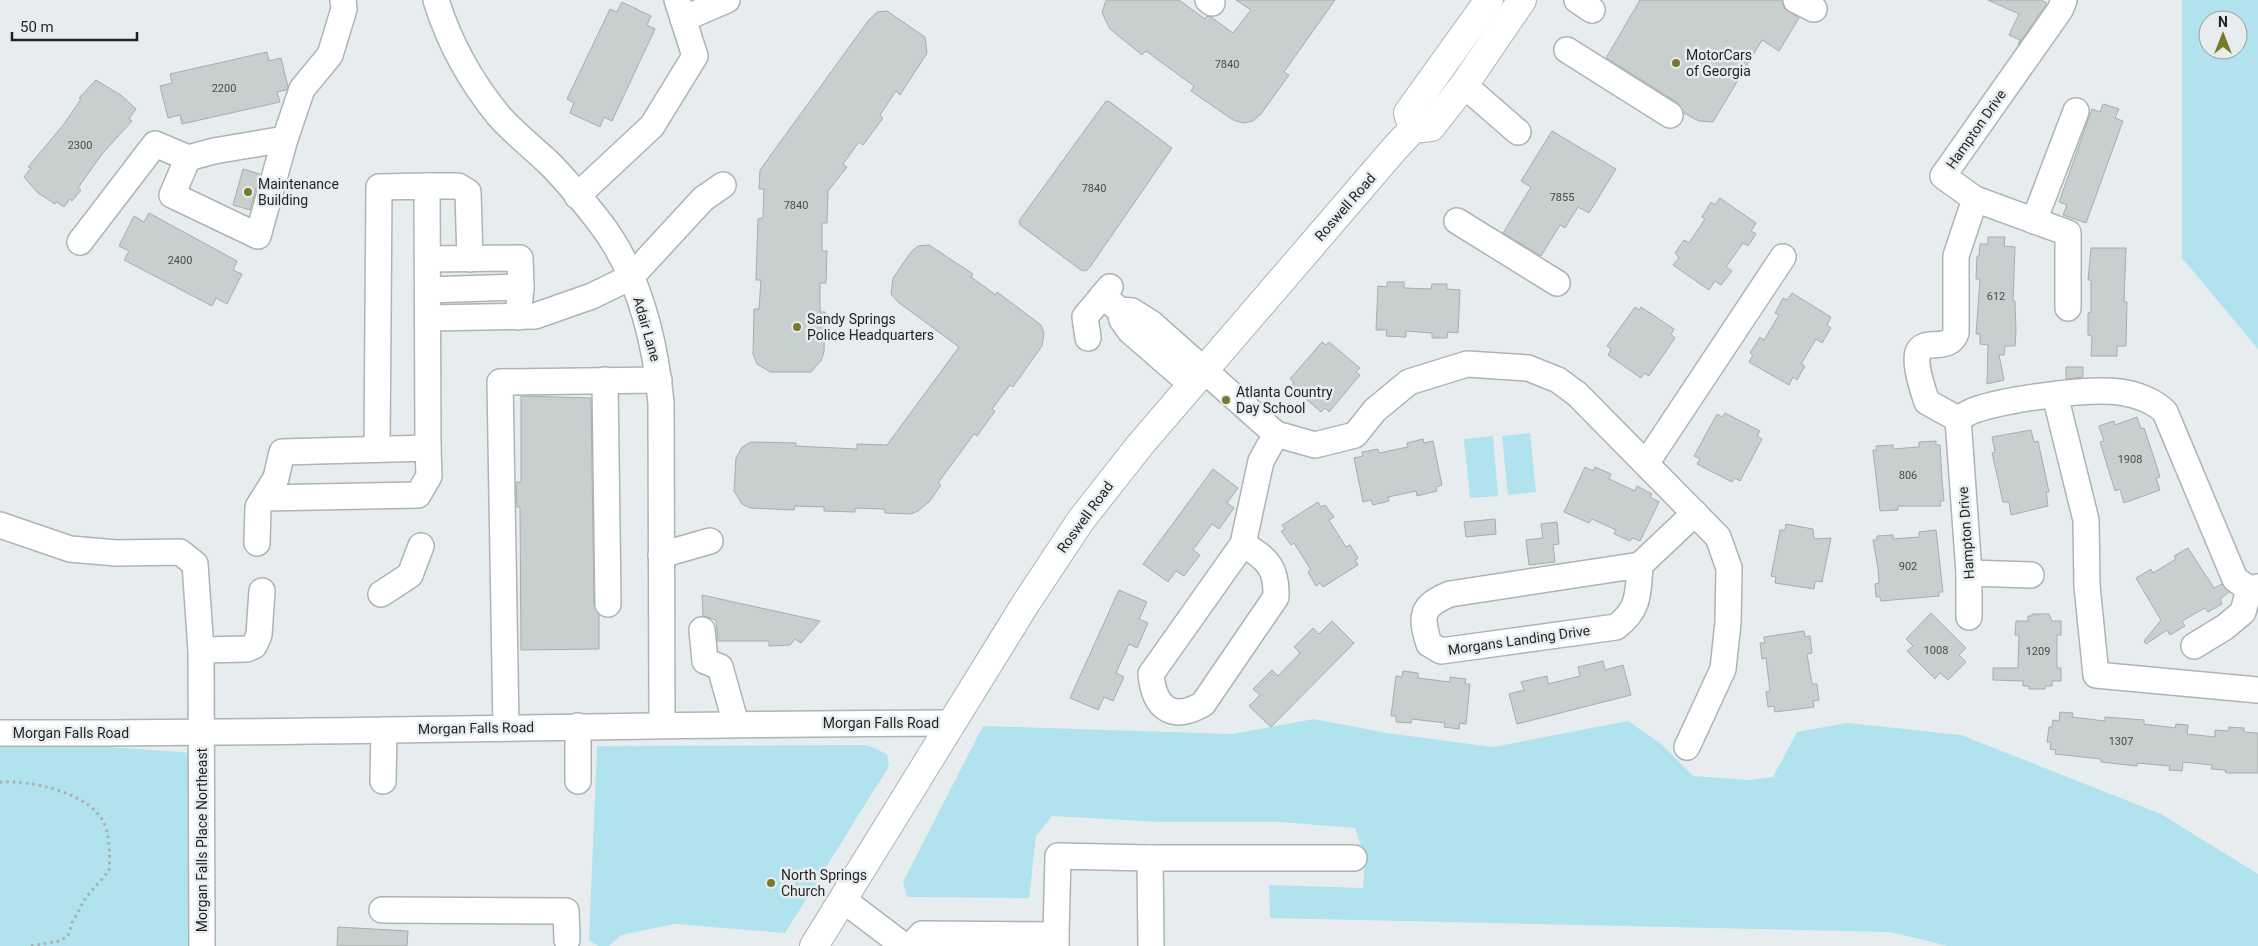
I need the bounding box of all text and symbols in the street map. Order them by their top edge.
scale bar [12,10,138,42]
north arrow [2198,10,2248,60]
text: N [2218,14,2228,30]
text: 50 m [20,18,54,36]
place label: MotorCars of Georgia [1686,47,1752,79]
marker: MotorCars of Georgia [1670,57,1682,69]
house number: 7840 [1215,58,1239,71]
house number: 2200 [212,82,236,95]
street label: Hampton Drive [1943,86,2009,172]
house number: 2300 [68,139,92,152]
street label: Roswell Road [1311,170,1379,244]
place label: Maintenance Building [258,176,339,208]
house number: 7840 [1082,182,1106,195]
marker: Maintenance Building [242,186,254,198]
house number: 7855 [1550,191,1574,204]
house number: 7840 [784,199,808,212]
house number: 2400 [168,254,192,267]
house number: 612 [1987,290,2005,303]
street label: Adair Lane [630,295,664,363]
place label: Sandy Springs Police Headquarters [807,311,934,343]
marker: Sandy Springs Police Headquarters [791,321,803,333]
place label: Atlanta Country Day School [1236,384,1333,416]
marker: Atlanta Country Day School [1220,394,1232,406]
house number: 1908 [2118,453,2142,466]
house number: 806 [1899,469,1917,482]
street label: Roswell Road [1054,478,1116,556]
street label: Hampton Drive [1955,486,1977,580]
house number: 902 [1899,560,1917,573]
street label: Morgans Landing Drive [1447,622,1591,658]
house number: 1008 [1924,644,1948,657]
house number: 1209 [2026,645,2050,658]
street label: Morgan Falls Road [823,715,939,731]
street label: Morgan Falls Road [418,719,534,737]
street label: Morgan Falls Road [13,725,129,741]
house number: 1307 [2109,735,2133,748]
street label: Morgan Falls Place Northeast [194,747,210,932]
place label: North Springs Church [781,867,867,899]
marker: North Springs Church [765,877,777,889]

